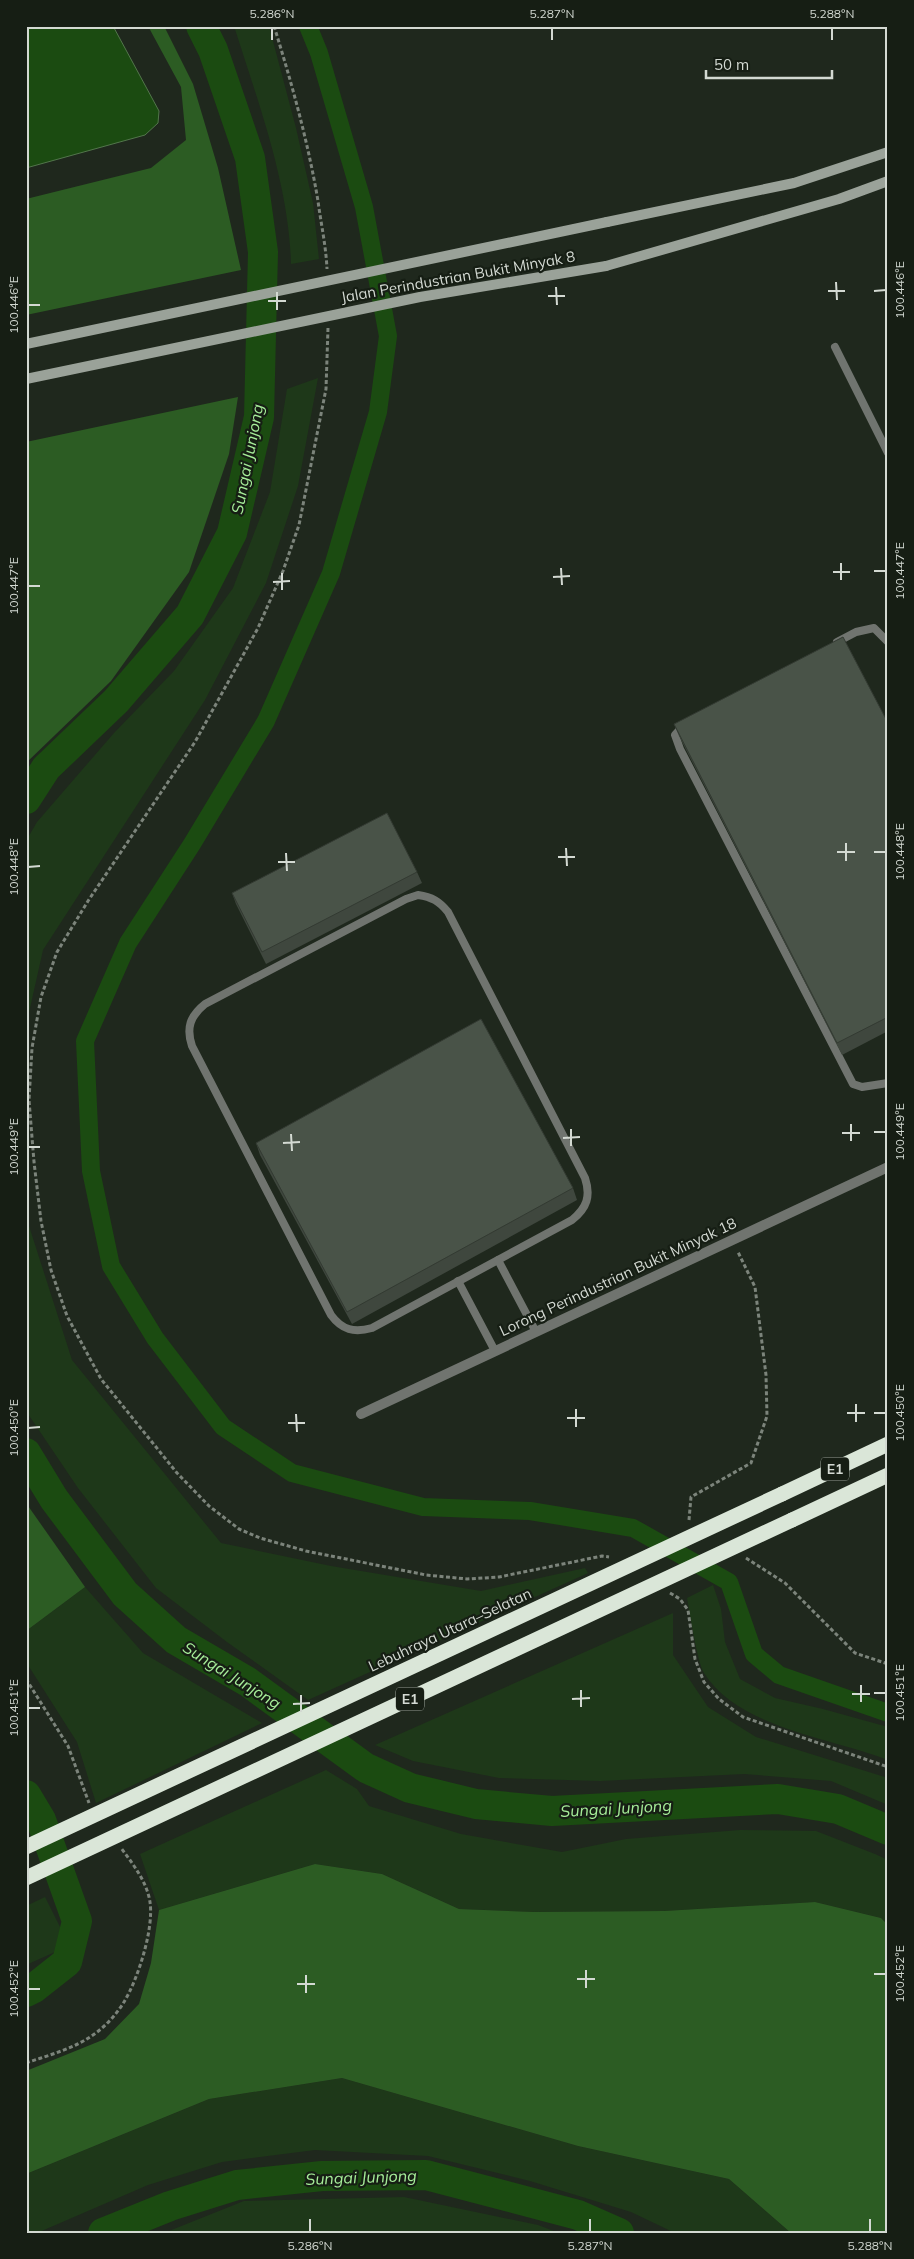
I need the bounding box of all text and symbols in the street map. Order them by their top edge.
text: 5.286°N [250,6,294,21]
text: 5.287°N [530,6,574,21]
text: 5.288°N [810,6,854,21]
scale bar [706,48,833,80]
text: 50 m [714,55,749,74]
street label: Jalan Perindustrian Bukit Minyak 8 [339,247,577,306]
text: 100.446°E [892,261,907,319]
text: 100.446°E [6,276,21,334]
water label: Sungai Junjong [227,402,268,516]
text: 100.447°E [892,542,907,600]
text: 100.447°E [6,557,21,615]
text: 100.448°E [892,823,907,881]
text: 100.448°E [6,838,21,896]
text: 100.449°E [892,1103,907,1161]
text: 100.449°E [6,1118,21,1176]
street label: Lorong Perindustrian Bukit Minyak 18 [496,1213,739,1340]
text: 100.450°E [892,1384,907,1442]
text: 100.450°E [6,1399,21,1457]
road number: E1 [821,1458,849,1480]
street label: Lebuhraya Utara–Selatan [365,1583,534,1676]
water label: Sungai Junjong [179,1637,285,1713]
text: 100.451°E [892,1664,907,1722]
text: 100.451°E [6,1679,21,1737]
road number: E1 [396,1688,424,1710]
water label: Sungai Junjong [560,1795,673,1821]
text: 100.452°E [892,1945,907,2003]
text: 100.452°E [6,1960,21,2018]
water label: Sungai Junjong [305,2165,417,2189]
text: 5.286°N [288,2238,332,2253]
text: 5.287°N [568,2238,612,2253]
text: 5.288°N [848,2238,892,2253]

